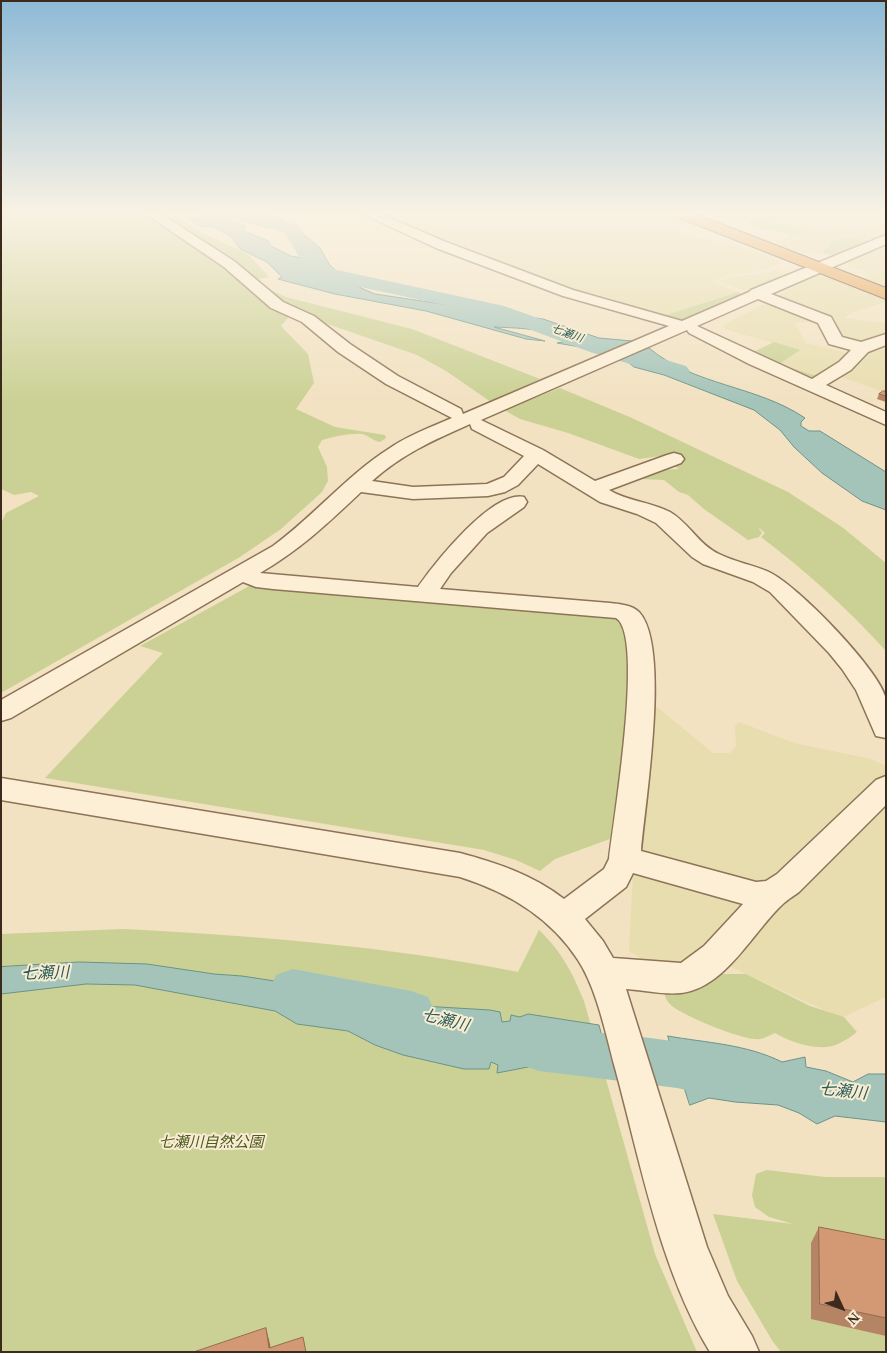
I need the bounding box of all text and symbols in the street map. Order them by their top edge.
water label: 七瀬川 [549,322,585,346]
water label: 七瀬川 [21,964,69,984]
water label: 七瀬川 [419,1006,471,1036]
water label: 七瀬川 [818,1080,868,1104]
park label: 七瀬川自然公園 [159,1134,263,1152]
north arrow [817,1283,867,1333]
text: N [844,1310,862,1327]

